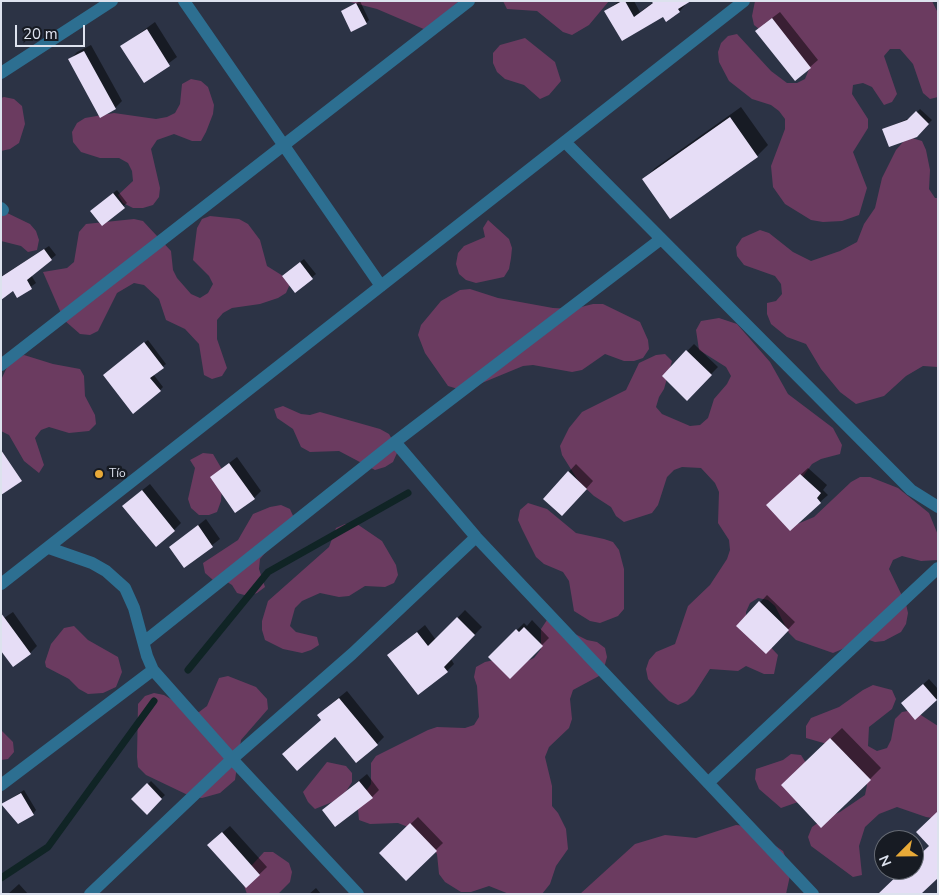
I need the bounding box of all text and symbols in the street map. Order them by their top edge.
scale bar [18,15,88,47]
text: 20 m [23,24,58,44]
place label: Tío [109,467,126,481]
marker: Tío [93,468,105,480]
north arrow [874,830,924,880]
text: N [875,852,896,869]

